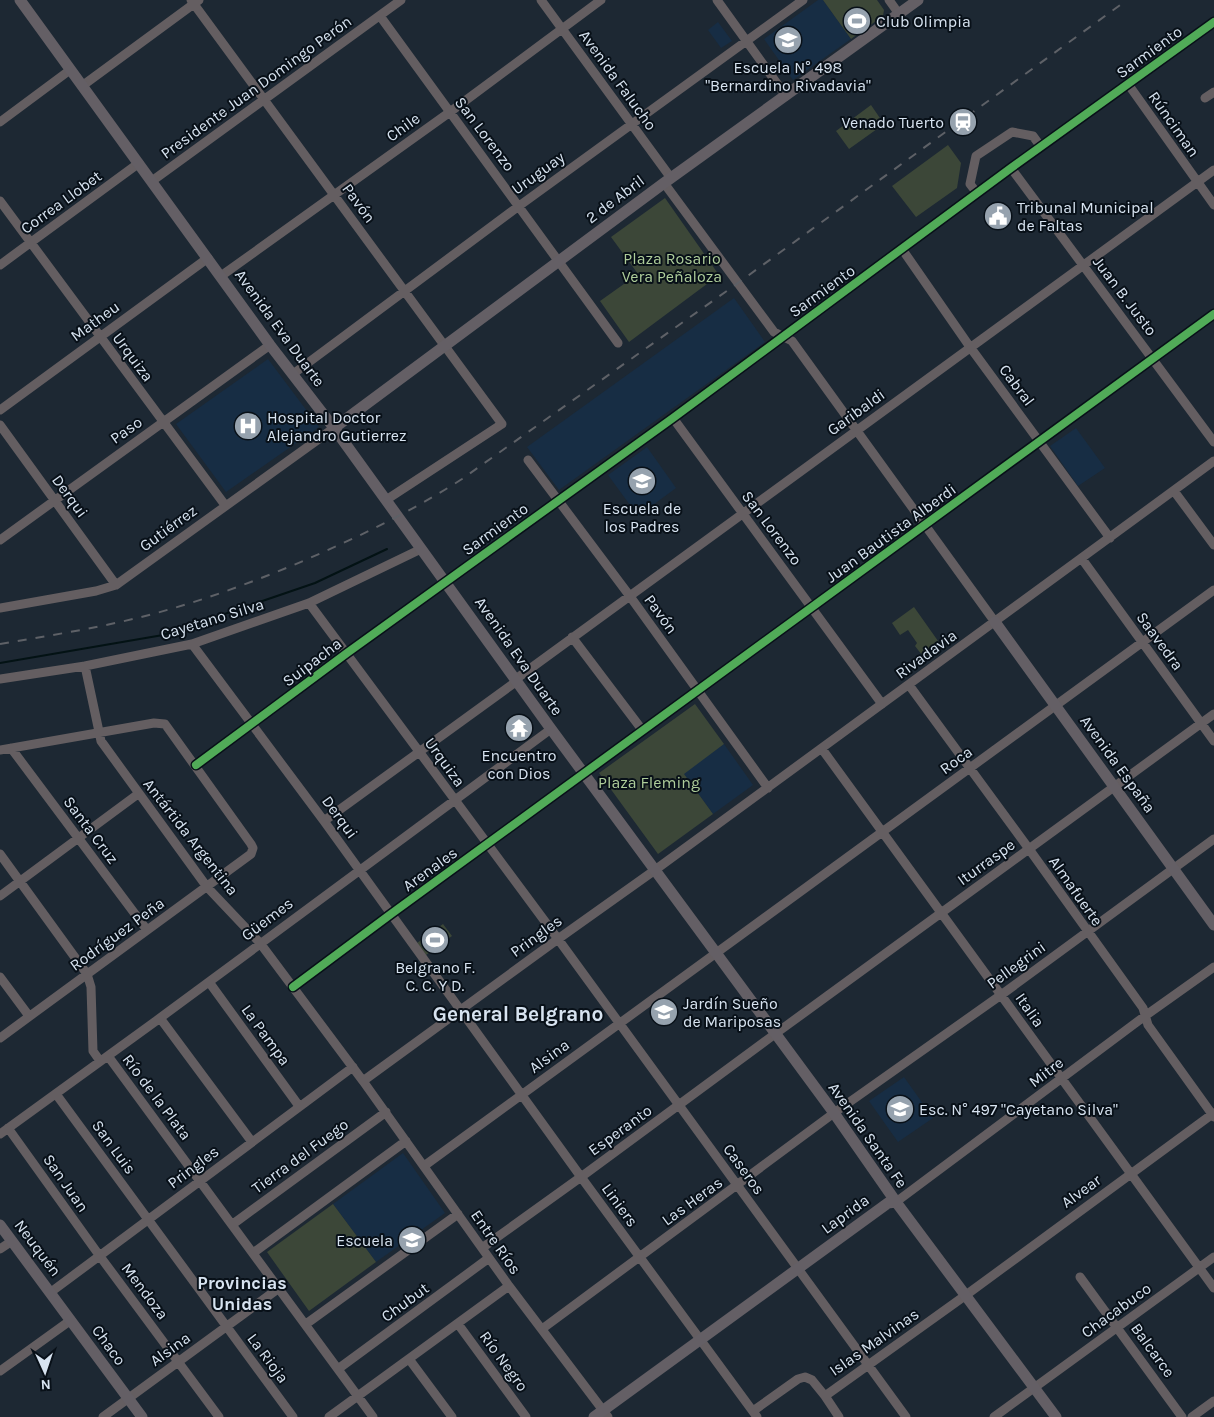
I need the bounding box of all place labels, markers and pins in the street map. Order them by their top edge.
sports icon: Club Olimpia [842,6,872,36]
place label: Club Olimpia [876,12,971,31]
school or university icon: Escuela N° 498 "Bernardino Rivadavia" [773,25,803,55]
place label: Escuela N° 498 "Bernardino Rivadavia" [705,58,871,95]
station icon: Venado Tuerto [948,107,978,137]
place label: Venado Tuerto [841,113,944,132]
place label: Tribunal Municipal de Faltas [1017,198,1154,235]
public building icon: Tribunal Municipal de Faltas [983,201,1013,231]
place label: Hospital Doctor Alejandro Gutierrez [267,408,407,445]
hospital icon: Hospital Doctor Alejandro Gutierrez [233,411,263,441]
school or university icon: Escuela de los Padres [627,466,657,496]
place label: Escuela de los Padres [603,499,681,536]
temple icon: Encuentro con Dios [504,713,534,743]
place label: Encuentro con Dios [481,746,557,783]
sports icon: Belgrano F. C. C. Y D. [420,925,450,955]
place label: Belgrano F. C. C. Y D. [395,958,475,995]
place label: Jardín Sueño de Mariposas [683,994,781,1031]
school or university icon: Jardín Sueño de Mariposas [649,997,679,1027]
school or university icon: Esc. N° 497 "Cayetano Silva" [885,1094,915,1124]
place label: Esc. N° 497 "Cayetano Silva" [919,1100,1118,1119]
school or university icon: Escuela [397,1225,427,1255]
place label: Escuela [336,1231,393,1250]

